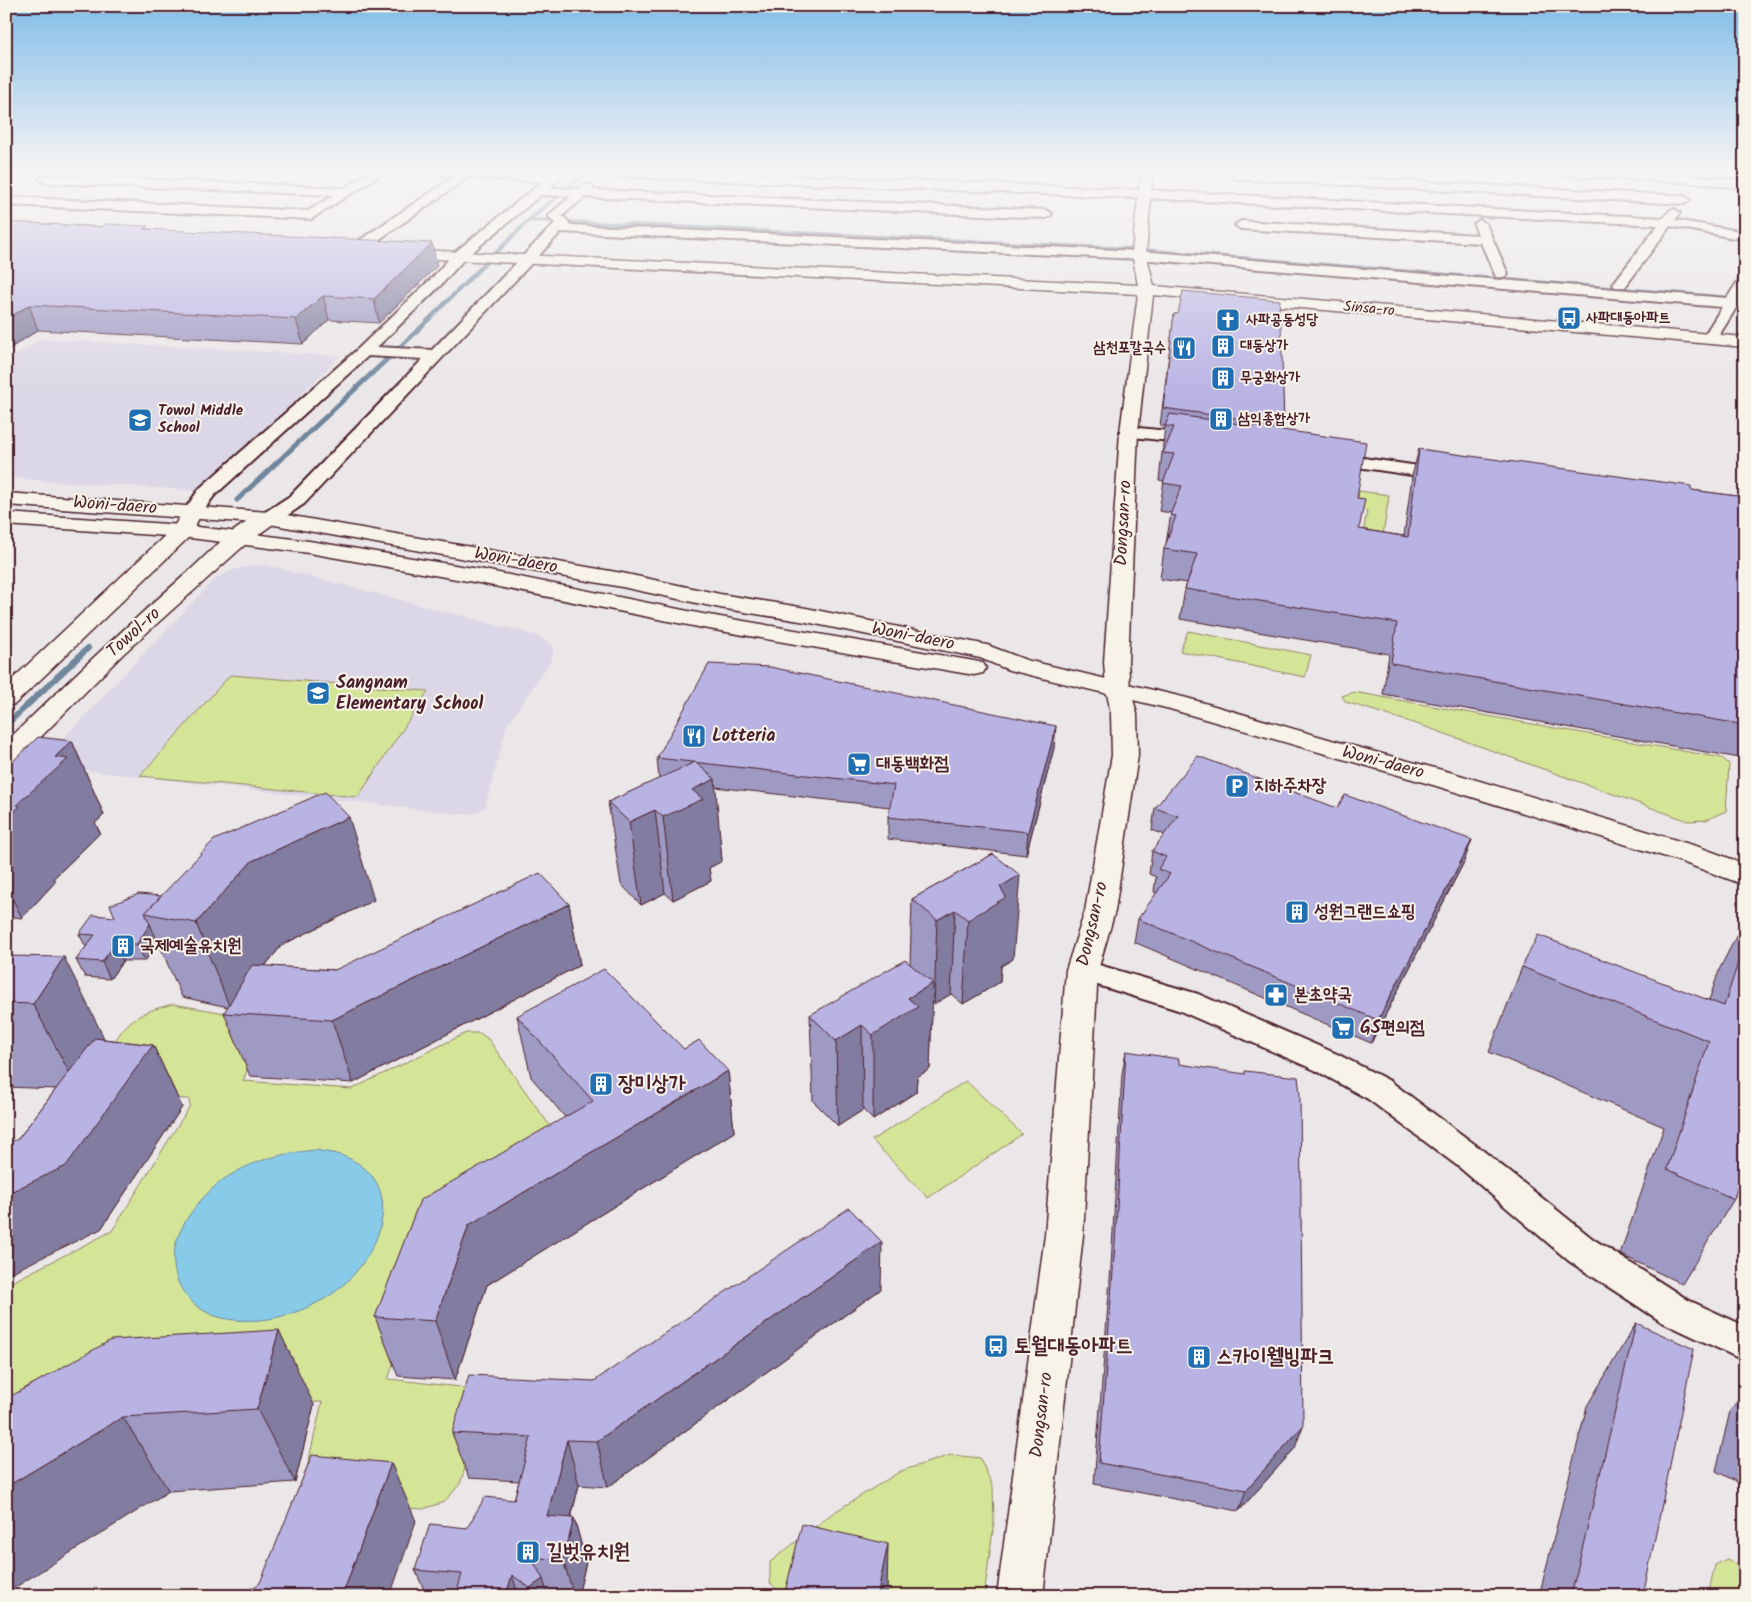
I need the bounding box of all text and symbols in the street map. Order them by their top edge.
street label: Sinsa-ro [1342,295,1396,323]
bus stop icon: 사파대동아파트 [1556,305,1582,331]
place label: 사파대동아파트 [1585,306,1671,330]
church icon: 사파공동성당 [1215,307,1241,333]
place label: 사파공동성당 [1245,308,1318,332]
building icon: 대동상가 [1210,333,1236,359]
place label: 대동상가 [1240,334,1289,358]
restaurant icon: 삼천포칼국수 [1171,335,1197,361]
place label: 삼천포칼국수 [1093,336,1166,360]
building icon: 무궁화상가 [1210,365,1236,391]
place label: 무궁화상가 [1240,366,1301,390]
place label: Towol Middle School [158,399,244,440]
building icon: 삼익종합상가 [1208,406,1234,432]
school or university icon: Towol Middle School [127,407,153,433]
place label: 삼익종합상가 [1237,407,1311,431]
street label: Dongsan-ro [1107,479,1141,567]
street label: Woni-daero [72,489,158,523]
street label: Woni-daero [472,539,560,583]
street label: Towol-ro [100,601,168,665]
street label: Woni-daero [869,615,957,659]
place label: Sangnam Elementary School [336,669,483,719]
school or university icon: Sangnam Elementary School [305,680,331,706]
place label: Lotteria [712,722,775,751]
restaurant icon: Lotteria [681,723,707,749]
street label: Woni-daero [1339,738,1427,788]
place label: 대동백화점 [876,750,949,779]
supermarket icon: 대동백화점 [846,751,872,777]
place label: 지하주차장 [1254,772,1327,801]
parking icon: 지하주차장 [1224,773,1250,799]
street label: Dongsan-ro [1069,879,1117,969]
place label: 성원그랜드쇼핑 [1314,898,1415,927]
building icon: 성원그랜드쇼핑 [1284,899,1310,925]
place label: 국제예술유치원 [140,932,241,961]
building icon: 국제예술유치원 [110,933,136,959]
place label: 본초약국 [1294,981,1352,1010]
pharmacy icon: 본초약국 [1263,982,1289,1008]
place label: GS편의점 [1360,1014,1425,1043]
supermarket icon: GS편의점 [1330,1015,1356,1041]
place label: 장미상가 [618,1068,686,1101]
building icon: 장미상가 [588,1071,614,1097]
place label: 토월대동아파트 [1014,1330,1132,1363]
bus stop icon: 토월대동아파트 [983,1333,1009,1359]
place label: 스카이웰빙파크 [1216,1341,1334,1374]
building icon: 스카이웰빙파크 [1186,1344,1212,1370]
street label: Dongsan-ro [1022,1371,1062,1459]
place label: 길벗유치원 [546,1536,631,1569]
building icon: 길벗유치원 [515,1539,541,1565]

